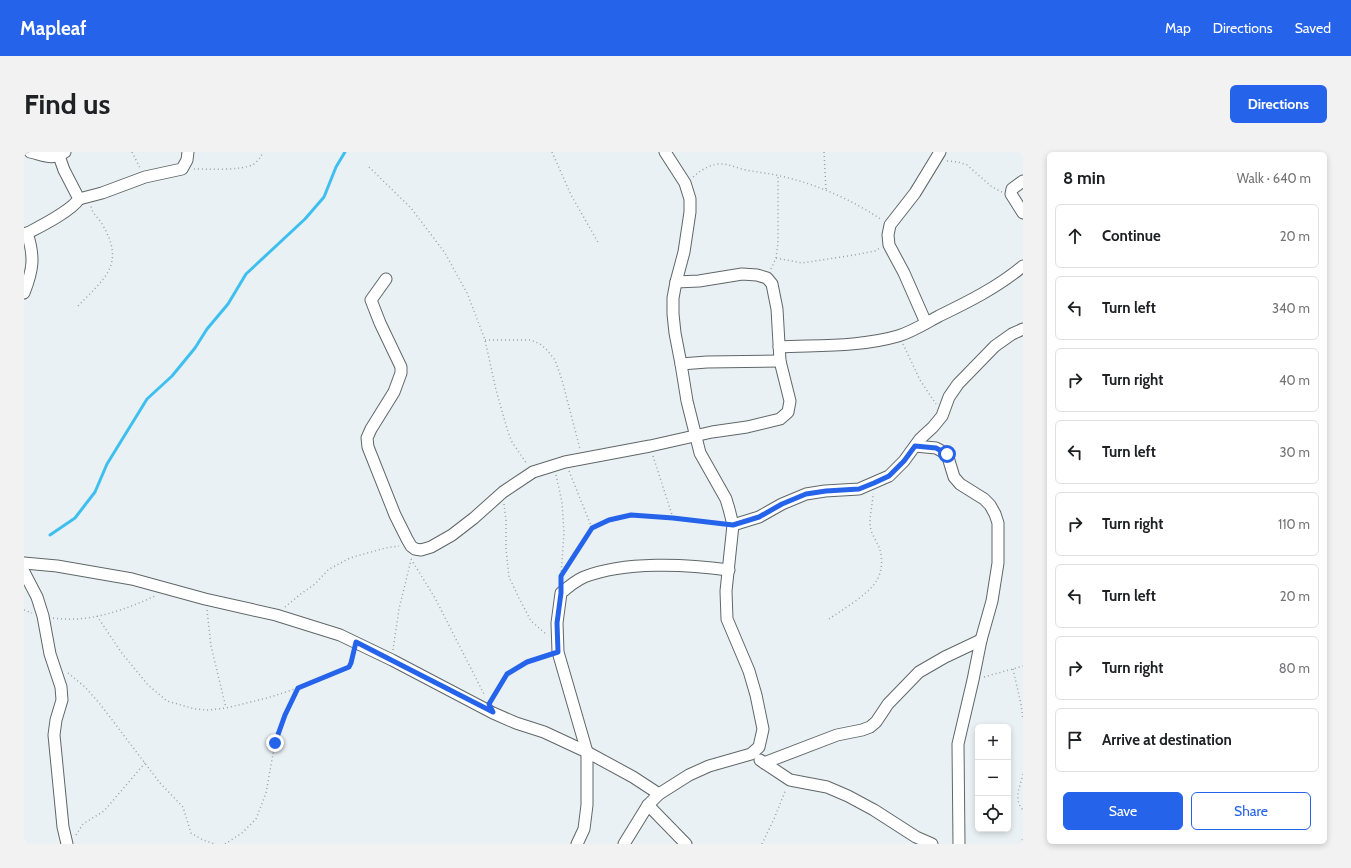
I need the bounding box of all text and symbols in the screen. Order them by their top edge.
text: Mapleaf [20,17,87,40]
text: Map [1165,19,1191,37]
text: Directions [1213,19,1273,37]
text: Saved [1295,19,1331,37]
button: Directions [1230,85,1327,123]
text: Find us [24,87,110,121]
text: 8 min [1063,168,1105,188]
text: Walk · 640 m [1237,170,1311,186]
icon: ahead [1064,225,1086,247]
text: Continue [1102,227,1161,245]
text: 20 m [1280,228,1310,244]
icon: left [1064,297,1086,319]
text: Turn left [1102,299,1156,317]
text: 340 m [1272,300,1310,316]
icon: right [1064,369,1086,391]
text: Turn right [1102,371,1163,389]
text: 40 m [1279,372,1310,388]
icon: left [1064,441,1086,463]
text: Turn left [1102,443,1156,461]
text: 30 m [1280,444,1310,460]
route start [938,445,956,463]
icon: right [1064,513,1086,535]
text: Turn right [1102,515,1163,533]
text: 110 m [1278,516,1310,532]
icon: left [1064,585,1086,607]
text: Turn left [1102,587,1156,605]
text: 20 m [1280,588,1310,604]
icon: right [1064,657,1086,679]
text: Turn right [1102,659,1163,677]
text: 80 m [1279,660,1310,676]
map controls [975,724,1011,832]
button: + [975,724,1011,760]
icon: arrive [1064,729,1086,751]
text: Arrive at destination [1102,731,1232,749]
route end [266,734,284,752]
button: − [975,760,1011,796]
button: Save [1063,792,1183,830]
button: Share [1191,792,1311,830]
button: locate [975,796,1011,832]

